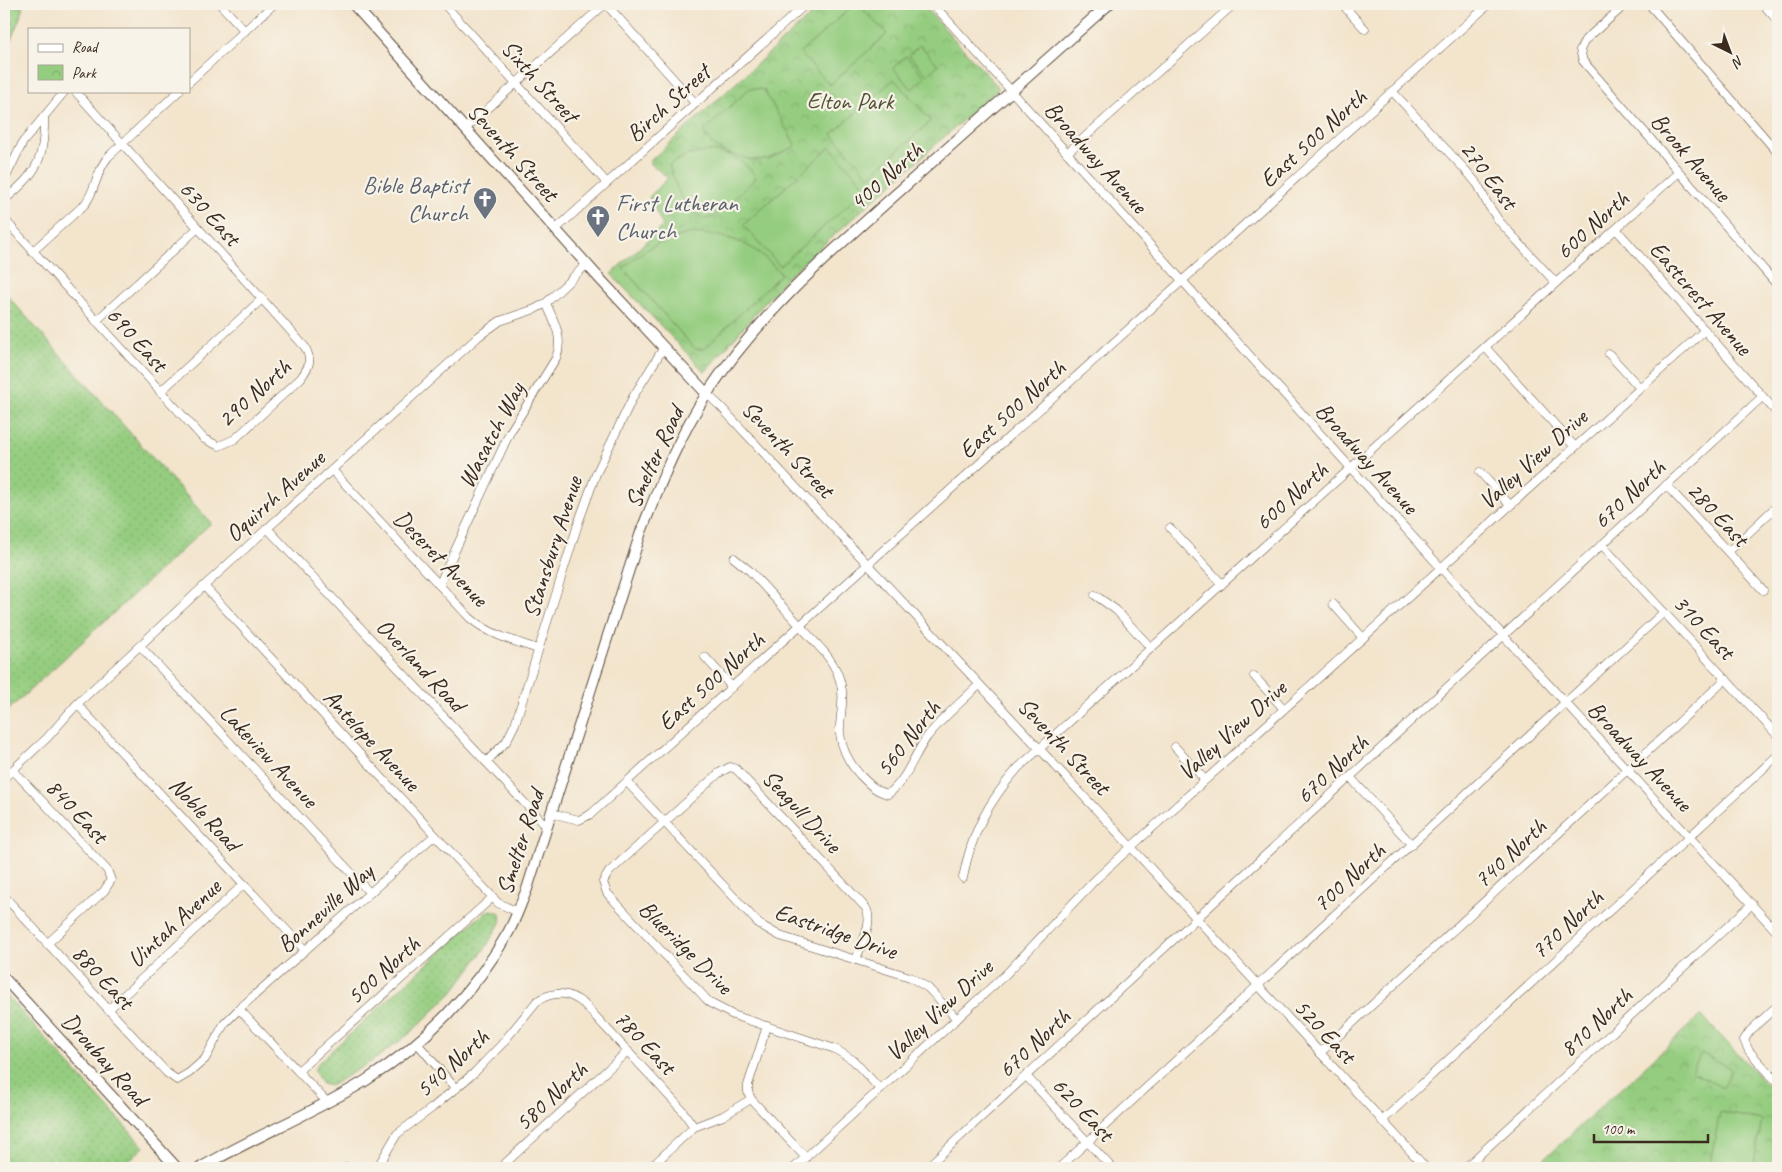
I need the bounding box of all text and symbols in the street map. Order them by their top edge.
legend [28,28,190,92]
north arrow [1704,28,1754,78]
street label: Sixth Street [495,33,587,131]
text: Road [72,38,99,57]
text: N [1728,52,1747,72]
street label: Birch Street [620,55,718,149]
text: Park [72,64,97,83]
street label: East 500 North [1253,81,1374,194]
park label: Elton Park [807,86,896,116]
street label: Broadway Avenue [1038,95,1156,221]
street label: Seventh Street [461,97,566,209]
street label: Brook Avenue [1644,107,1739,209]
street label: 400 North [843,134,930,217]
street label: 270 East [1454,135,1526,217]
place label: Bible Baptist Church [363,170,471,228]
street label: 630 East [173,174,248,253]
street label: 600 North [1549,183,1636,266]
church icon: Bible Baptist Church [472,186,498,220]
place label: First Lutheran Church [616,188,739,246]
church icon: First Lutheran Church [585,204,611,238]
street label: Eastcrest Avenue [1643,235,1760,363]
street label: 690 East [100,300,175,379]
street label: 290 North [211,351,298,434]
street label: East 500 North [952,352,1073,465]
street label: Wasatch Way [451,376,532,493]
street label: Seventh Street [735,394,842,505]
street label: Broadway Avenue [1309,396,1427,522]
street label: Smelter Road [618,398,692,512]
street label: Valley View Drive [1472,401,1595,516]
street label: Oquirrh Avenue [219,442,333,549]
street label: 670 North [1586,452,1672,535]
street label: 600 North [1248,454,1335,537]
street label: Stansbury Avenue [515,471,590,621]
street label: 280 East [1681,475,1757,554]
street label: Deseret Avenue [387,503,496,614]
street label: 310 East [1667,588,1743,667]
street label: Overland Road [370,612,475,721]
street label: East 500 North [651,624,772,737]
street label: Valley View Drive [1171,672,1294,787]
street label: Antelope Avenue [317,683,428,799]
street label: Seventh Street [1011,691,1118,802]
street label: 560 North [869,693,948,782]
street label: Broadway Avenue [1581,695,1700,819]
street label: Lakeview Avenue [213,698,326,816]
street label: 670 North [1289,727,1375,810]
street label: Seagull Drive [756,763,850,861]
street label: Noble Road [163,770,250,860]
street label: 840 East [40,772,116,851]
street label: Smelter Road [489,783,552,898]
street label: 740 North [1467,811,1553,894]
street label: 700 North [1306,835,1392,918]
street label: Bonneville Way [271,856,381,959]
street label: Uintah Avenue [121,871,229,974]
street label: 770 North [1524,882,1610,965]
street label: Blueridge Drive [633,894,741,1002]
street label: Eastridge Drive [771,896,903,967]
street label: 500 North [340,928,427,1011]
street label: 880 East [66,938,142,1017]
street label: Valley View Drive [879,951,1001,1067]
street label: 810 North [1553,980,1639,1063]
street label: 520 East [1288,992,1364,1071]
street label: 670 North [991,1001,1077,1084]
street label: 780 East [608,1003,684,1082]
street label: Droubay Road [56,1006,157,1114]
street label: 540 North [409,1021,496,1104]
street label: 580 North [508,1054,594,1137]
street label: 620 East [1046,1070,1122,1149]
scale bar [1594,1112,1708,1144]
text: 100 m [1602,1120,1636,1139]

